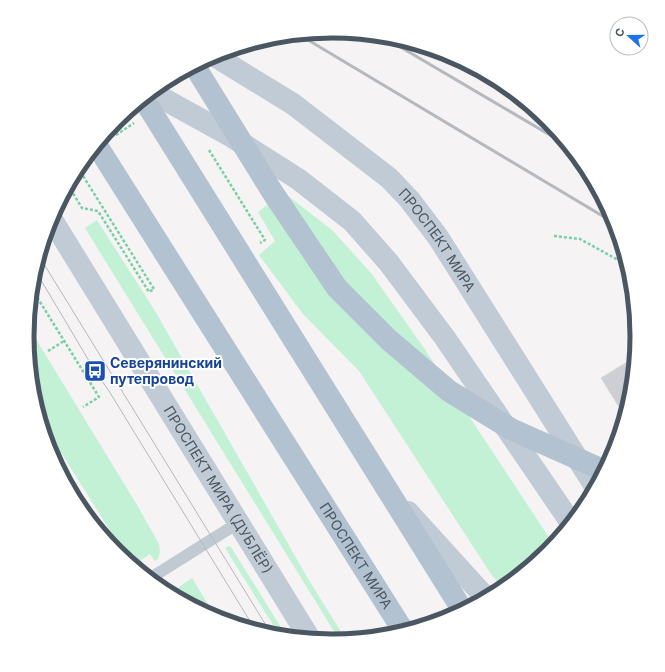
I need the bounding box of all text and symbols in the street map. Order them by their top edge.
north arrow [609,16,649,56]
text: С [612,26,628,39]
street label: ПРОСПЕКТ МИРА [395,185,480,295]
place label: Северянинский путепровод [110,354,222,387]
bus stop icon: Северянинский путепровод [82,358,108,384]
street label: ПРОСПЕКТ МИРА (ДУБЛЁР) [161,402,277,576]
street label: ПРОСПЕКТ МИРА [317,499,396,612]

